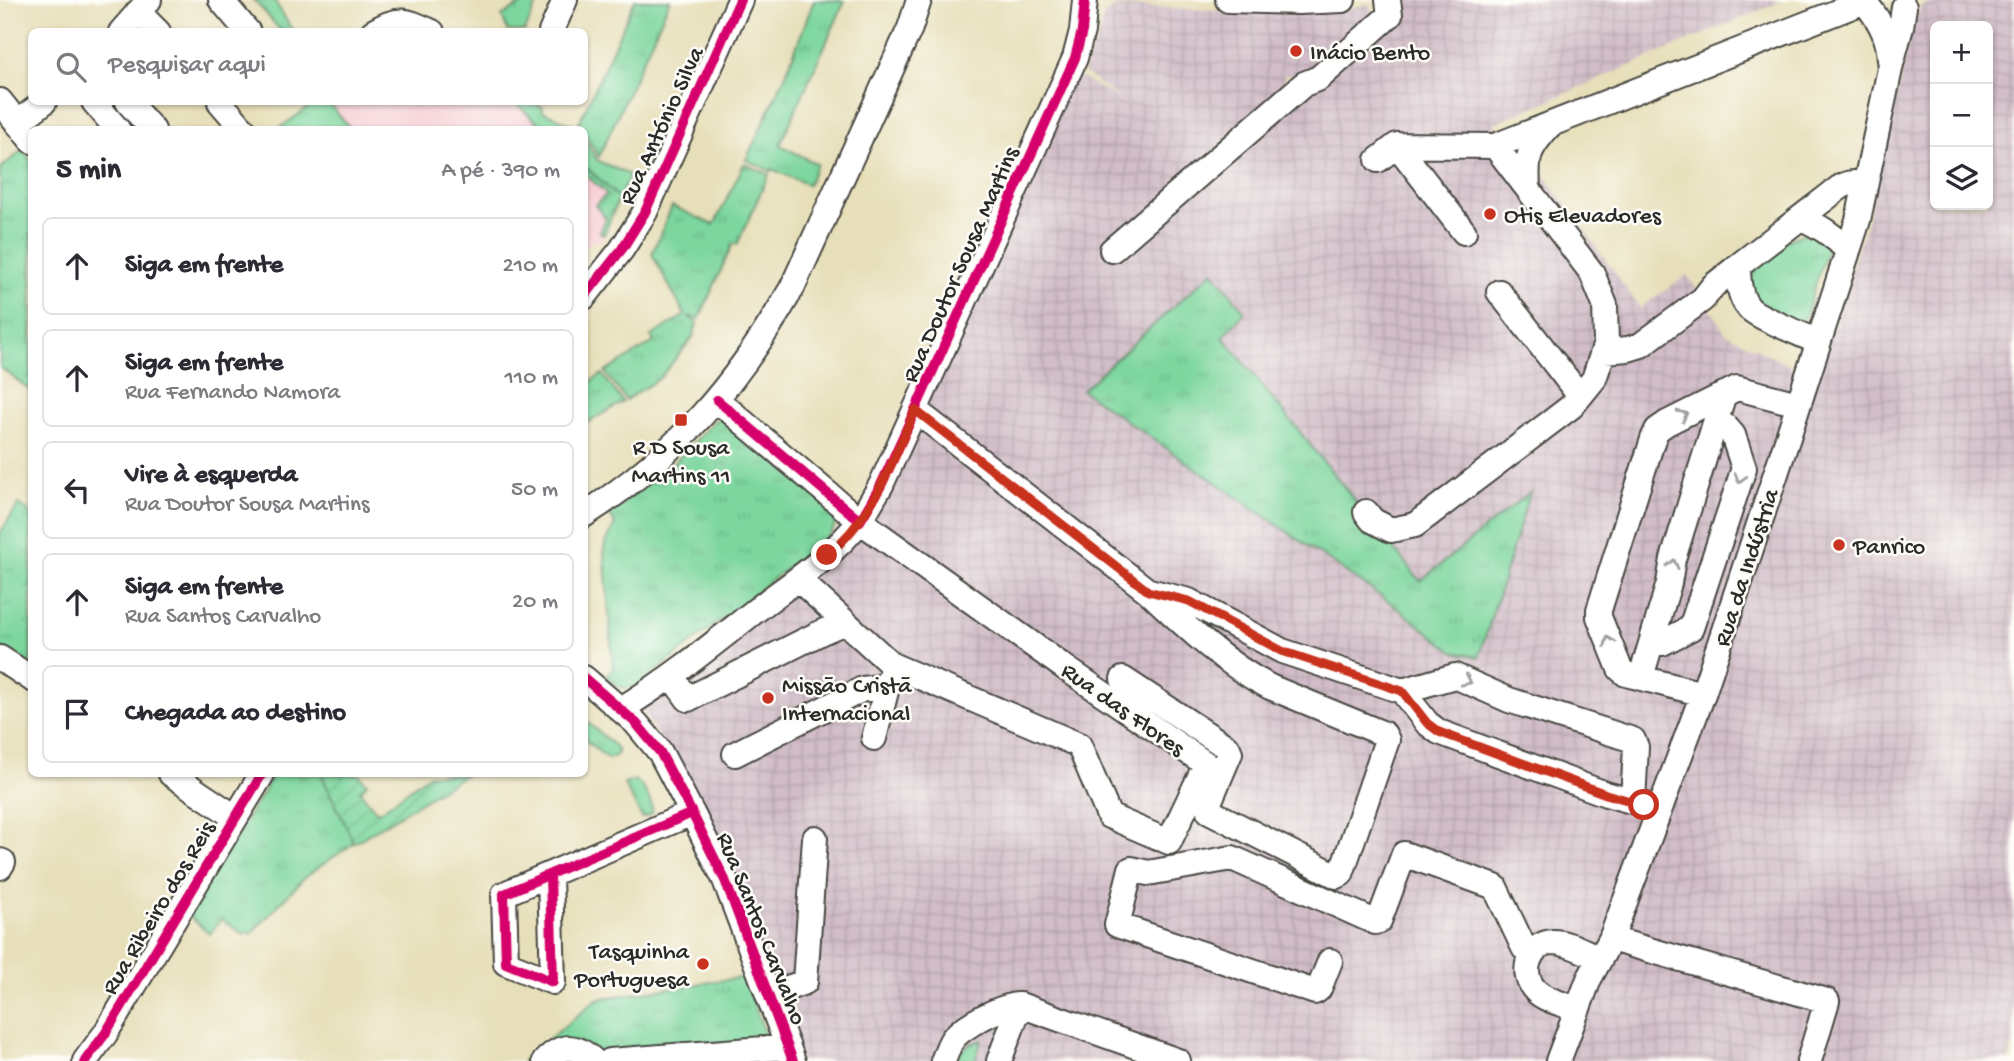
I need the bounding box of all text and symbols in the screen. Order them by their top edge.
map controls [1930,21,1993,210]
button: + [1930,21,1993,84]
search box [28,28,588,105]
place label: Inácio Bento [1310,40,1430,69]
street label: Rua António Silva [614,42,713,210]
marker: Inácio Bento [1288,43,1304,59]
icon: search [52,48,90,86]
text: Pesquisar aqui [108,51,266,82]
button: − [1930,84,1993,147]
street label: Rua Doutor Sousa Martins [897,142,1028,388]
button: layers [1930,147,1993,210]
text: 5 min [56,154,121,189]
text: A pé · 390 m [441,158,560,185]
place label: Otis Elevadores [1504,203,1662,232]
marker: Otis Elevadores [1482,206,1498,222]
icon: ahead [58,247,96,285]
text: Siga em frente [125,251,283,282]
text: 210 m [503,253,558,280]
text: Siga em frente [125,349,283,380]
icon: ahead [58,359,96,397]
text: 110 m [505,365,558,392]
text: Rua Fernando Namora [125,380,340,407]
one-way arrow [1676,409,1688,423]
marker: R D Sousa Martins 11 [673,412,689,428]
place label: R D Sousa Martins 11 [632,435,730,492]
text: Vire à esquerda [125,461,298,492]
icon: left [58,471,96,509]
one-way arrow [1734,471,1749,483]
text: 50 m [511,477,558,504]
street label: Rua da Indústria [1709,485,1788,651]
text: Rua Doutor Sousa Martins [125,492,369,519]
place label: Panrico [1852,534,1925,563]
marker: Panrico [1831,537,1847,553]
route end [811,539,842,570]
one-way arrow [1664,558,1679,570]
text: Siga em frente [125,573,283,604]
icon: ahead [58,583,96,621]
text: 20 m [512,589,558,616]
text: Rua Santos Carvalho [125,604,321,631]
one-way arrow [1603,636,1617,649]
street label: Rua das Flores [1054,658,1190,765]
place label: Missão Cristã Internacional [782,673,912,730]
one-way arrow [1460,673,1472,687]
marker: Missão Cristã Internacional [760,690,776,706]
icon: arrive [58,695,96,733]
text: Chegada ao destino [125,699,346,730]
route start [1628,789,1659,820]
street label: Rua Ribeiro dos Reis [97,816,224,1001]
street label: Rua Santos Carvalho [708,829,812,1030]
place label: Tasquinha Portuguesa [573,939,690,996]
marker: Tasquinha Portuguesa [695,956,711,972]

